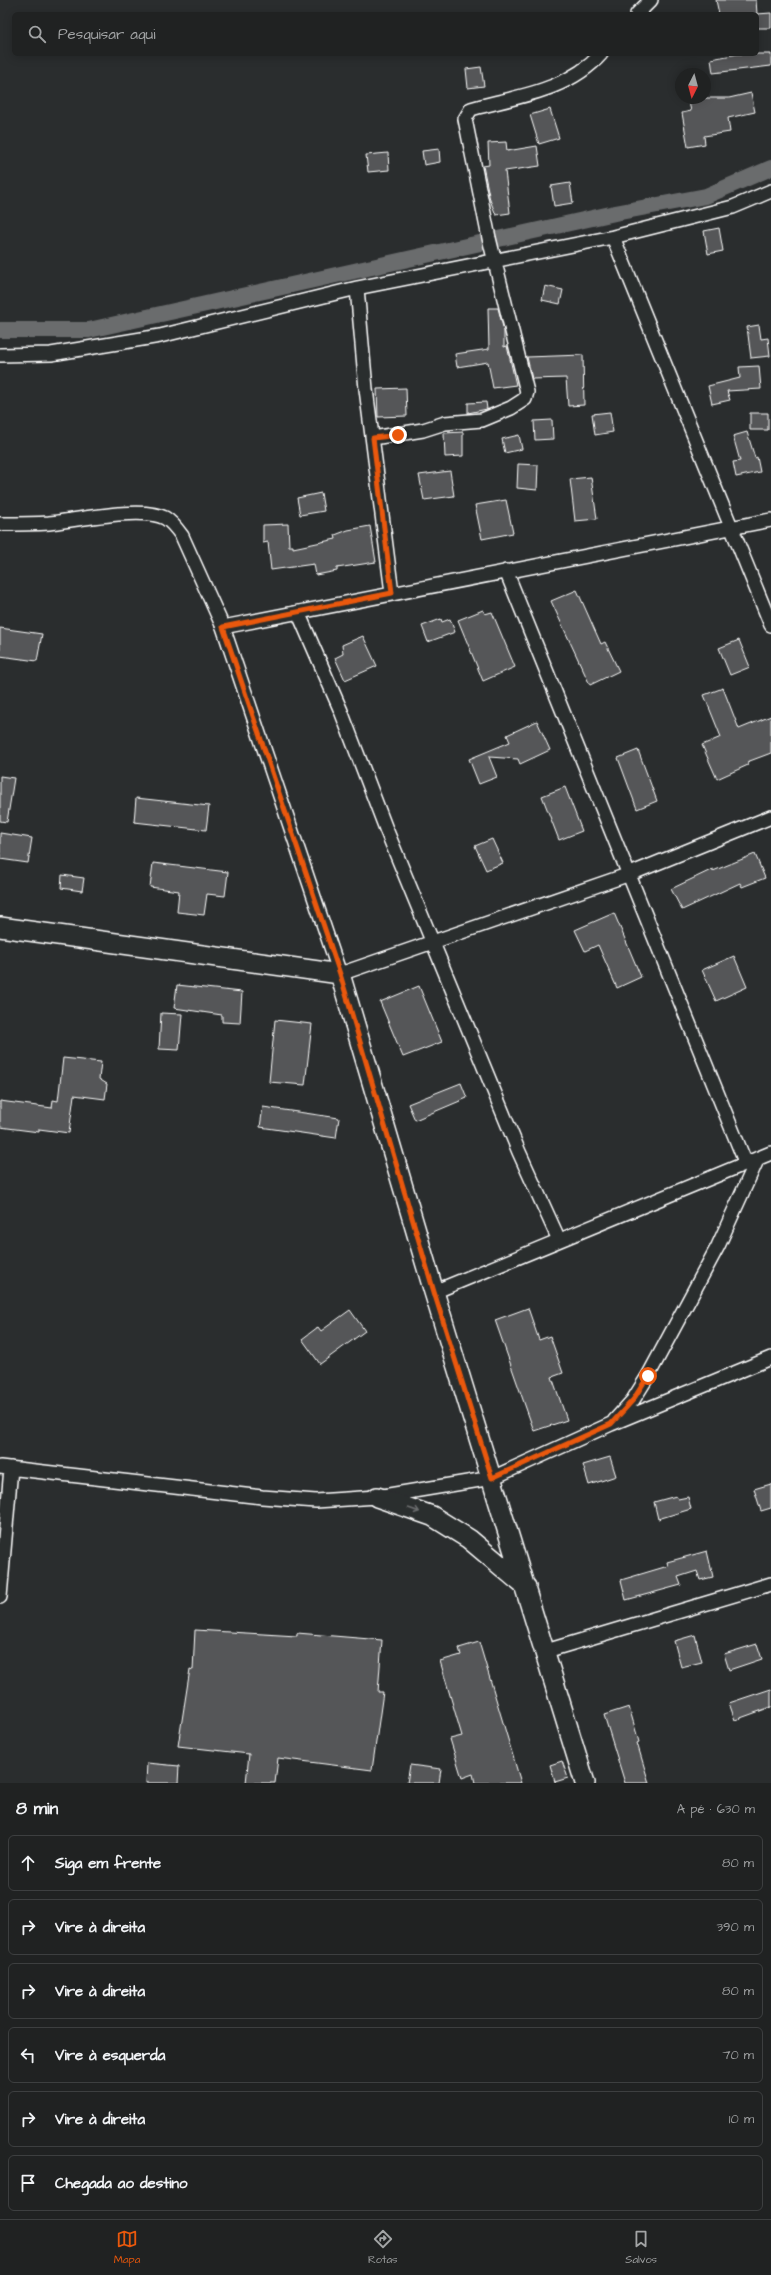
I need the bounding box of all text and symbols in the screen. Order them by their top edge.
search box [12,12,759,56]
icon: search [26,23,48,45]
text: Pesquisar aqui [58,24,155,45]
north arrow [675,68,711,104]
route end [389,426,407,444]
route start [639,1367,657,1385]
one-way arrow [408,1507,421,1514]
text: 8 min [16,1797,58,1821]
text: A pé · 630 m [677,1800,755,1818]
icon: ahead [17,1852,39,1874]
text: Siga em frente [55,1853,161,1874]
text: 80 m [722,1854,754,1872]
icon: right [17,1916,39,1938]
text: Vire à direita [55,1917,145,1938]
text: 390 m [716,1918,754,1936]
icon: right [17,1980,39,2002]
text: Vire à direita [55,1981,145,2002]
text: 80 m [722,1982,754,2000]
icon: left [17,2044,39,2066]
text: Vire à esquerda [55,2045,165,2066]
text: 70 m [722,2046,754,2064]
icon: right [17,2108,39,2130]
text: Vire à direita [55,2109,145,2130]
text: 10 m [729,2110,754,2128]
icon: arrive [17,2172,39,2194]
text: Chegada ao destino [55,2173,188,2194]
tab: Mapa [114,2228,140,2267]
tab: Rotas [368,2228,398,2267]
tab: Salvos [625,2228,657,2267]

